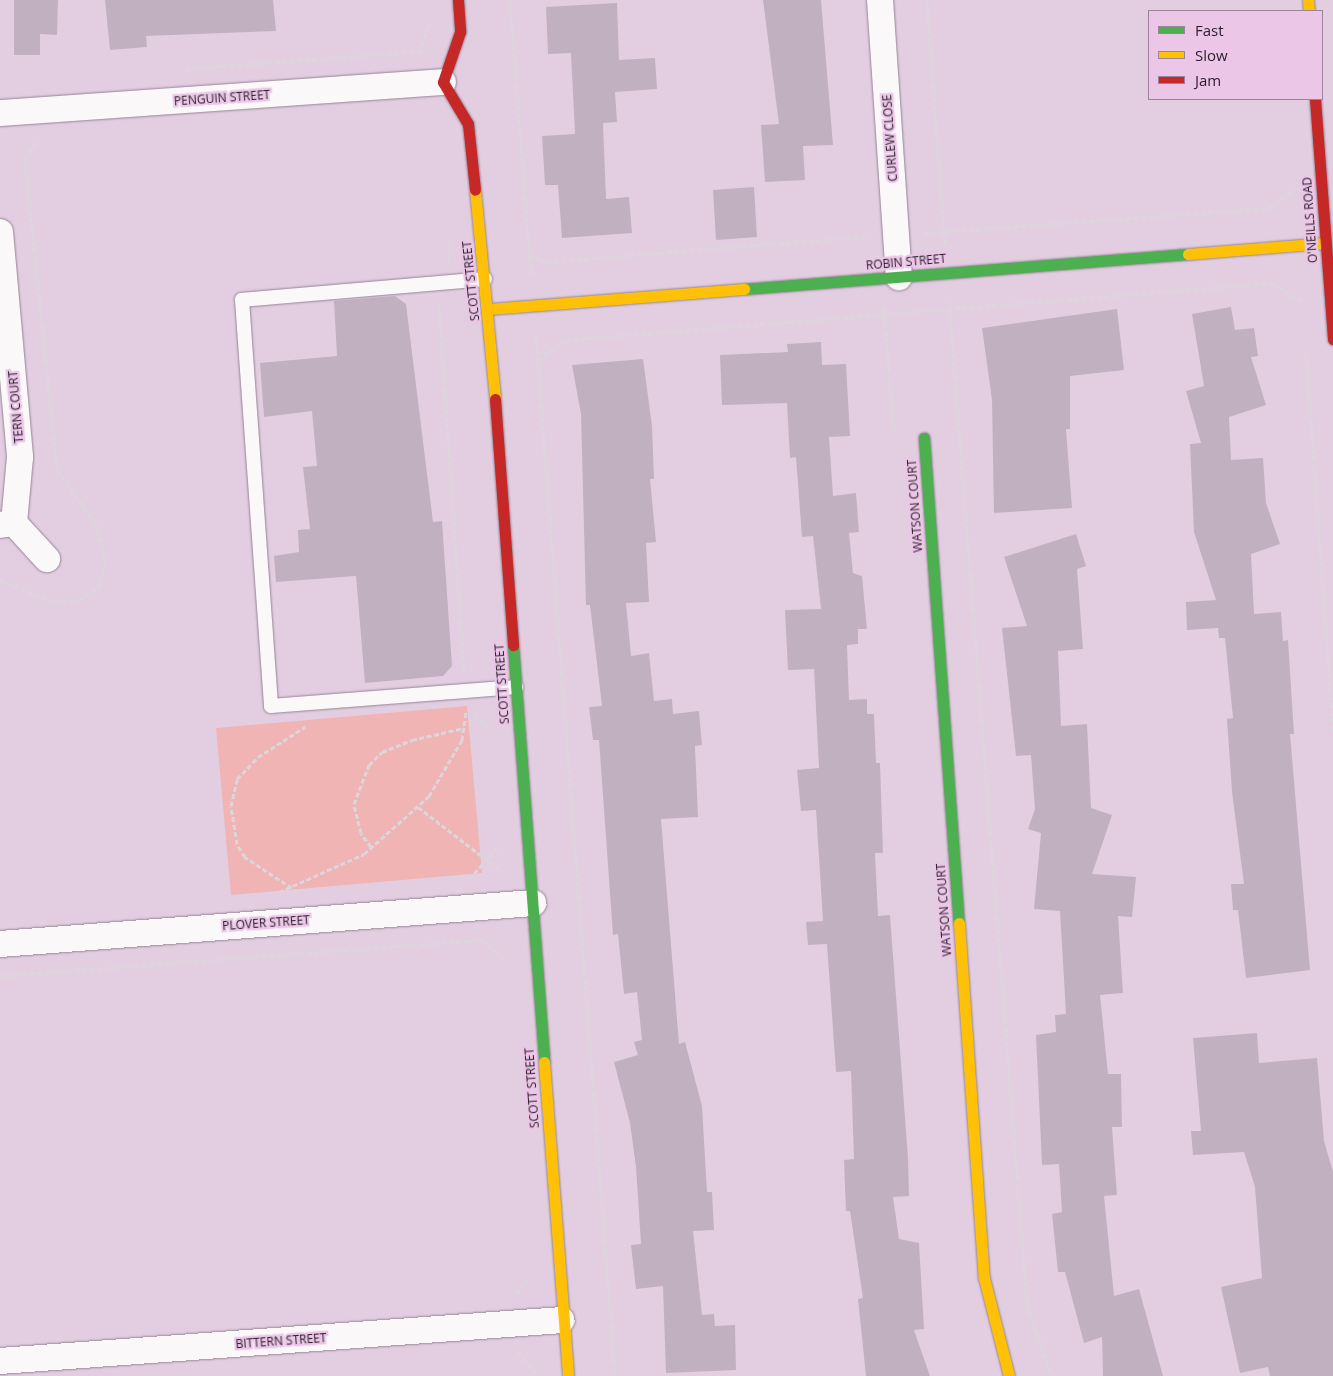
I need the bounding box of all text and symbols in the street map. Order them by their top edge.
legend [1148,10,1323,100]
text: Fast [1195,20,1224,40]
text: Slow [1195,45,1228,65]
text: Jam [1195,70,1221,90]
street label: PENGUIN STREET [173,87,271,109]
street label: CURLEW CLOSE [880,94,900,182]
street label: O'NEILLS ROAD [1300,176,1320,264]
street label: SCOTT STREET [460,240,482,322]
street label: ROBIN STREET [865,251,947,273]
street label: TERN COURT [6,370,26,444]
street label: WATSON COURT [905,459,925,553]
street label: SCOTT STREET [492,643,512,725]
street label: WATSON COURT [934,863,954,957]
street label: PLOVER STREET [222,913,310,933]
street label: SCOTT STREET [522,1047,542,1129]
street label: BITTERN STREET [235,1331,327,1351]

